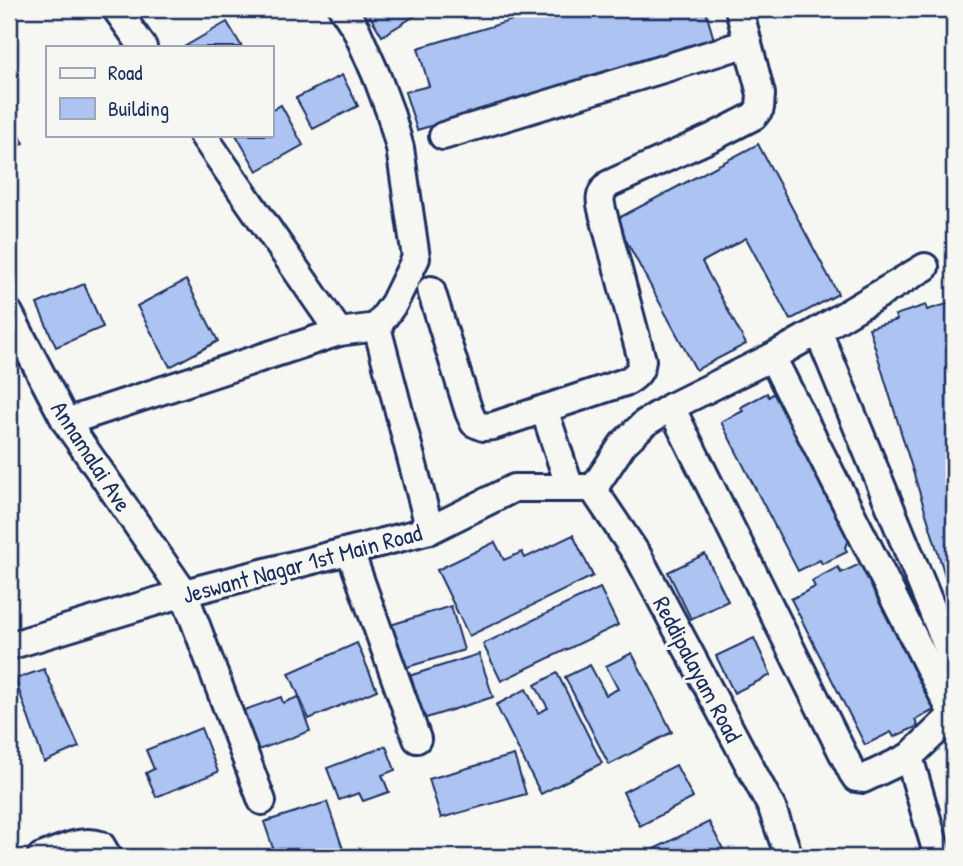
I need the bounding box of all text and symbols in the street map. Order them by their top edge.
legend [46,46,273,136]
text: Road [108,58,142,87]
text: Building [108,94,169,123]
street label: Annamalai Ave [44,394,140,518]
street label: Jeswant Nagar 1st Main Road [179,516,425,610]
street label: Reddipalayam Road [646,591,750,747]

